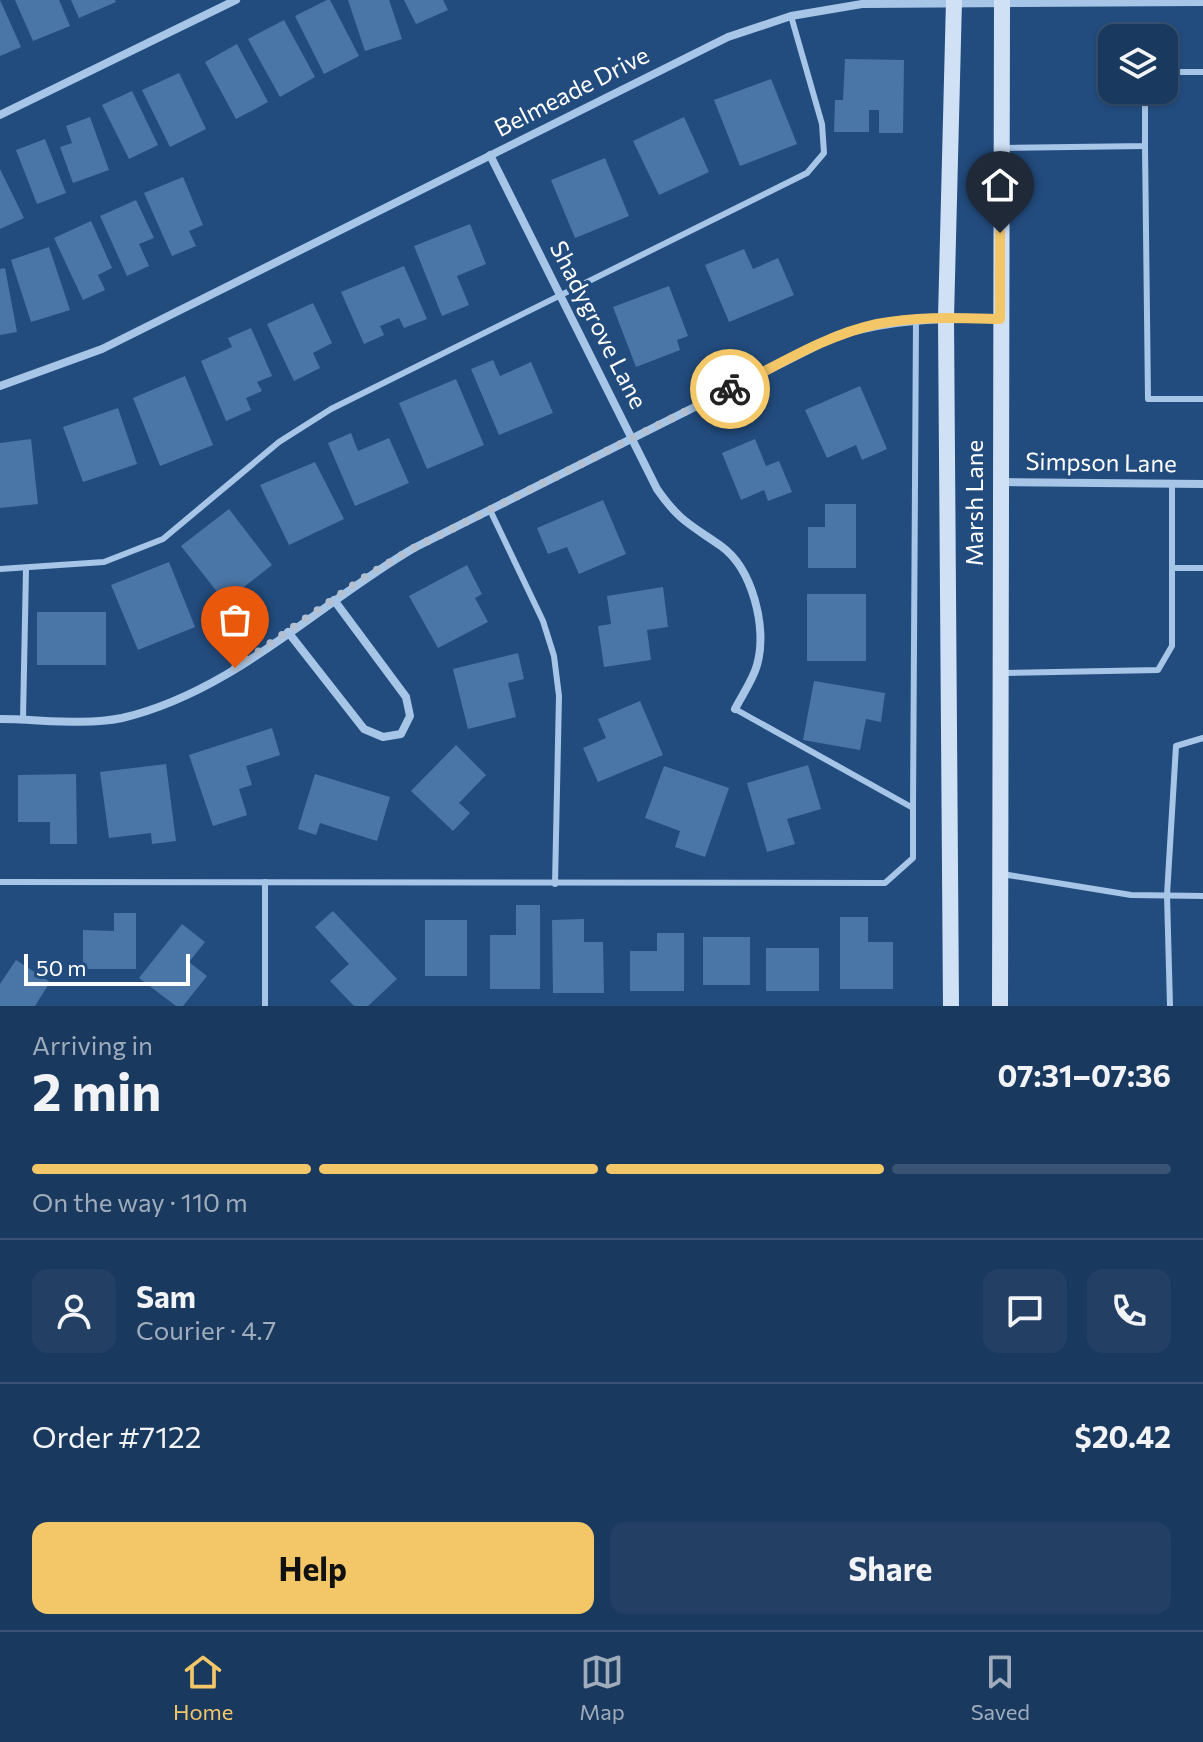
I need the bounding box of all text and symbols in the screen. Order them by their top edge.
map controls [1098,24,1178,104]
button: layers [1098,24,1178,104]
street label: Belmeade Drive [489,39,653,142]
pin [966,151,1034,233]
icon: home [978,163,1022,207]
street label: Shadygrove Lane [545,236,654,413]
courier [690,349,770,429]
icon: bike [708,367,752,411]
street label: Marsh Lane [959,440,988,566]
street label: Simpson Lane [1025,446,1177,477]
pin [201,586,269,668]
icon: bag [213,598,257,642]
scale bar [24,950,190,986]
text: 50 m [36,954,86,981]
text: Arriving in [32,1029,153,1060]
text: 07:31–07:36 [997,1056,1171,1093]
text: 2 min [32,1058,161,1122]
text: On the way · 110 m [32,1186,248,1217]
button: person [32,1269,116,1353]
button: chat [983,1269,1067,1353]
button: phone [1087,1269,1171,1353]
text: Sam [136,1277,196,1314]
text: Courier · 4.7 [136,1314,276,1345]
text: Order #7122 [32,1417,201,1454]
text: $20.42 [1074,1417,1171,1454]
button: Help [32,1522,594,1614]
button: Share [610,1522,1171,1614]
tab: Home [173,1650,233,1725]
tab: Map [579,1650,625,1725]
tab: Saved [971,1650,1030,1725]

